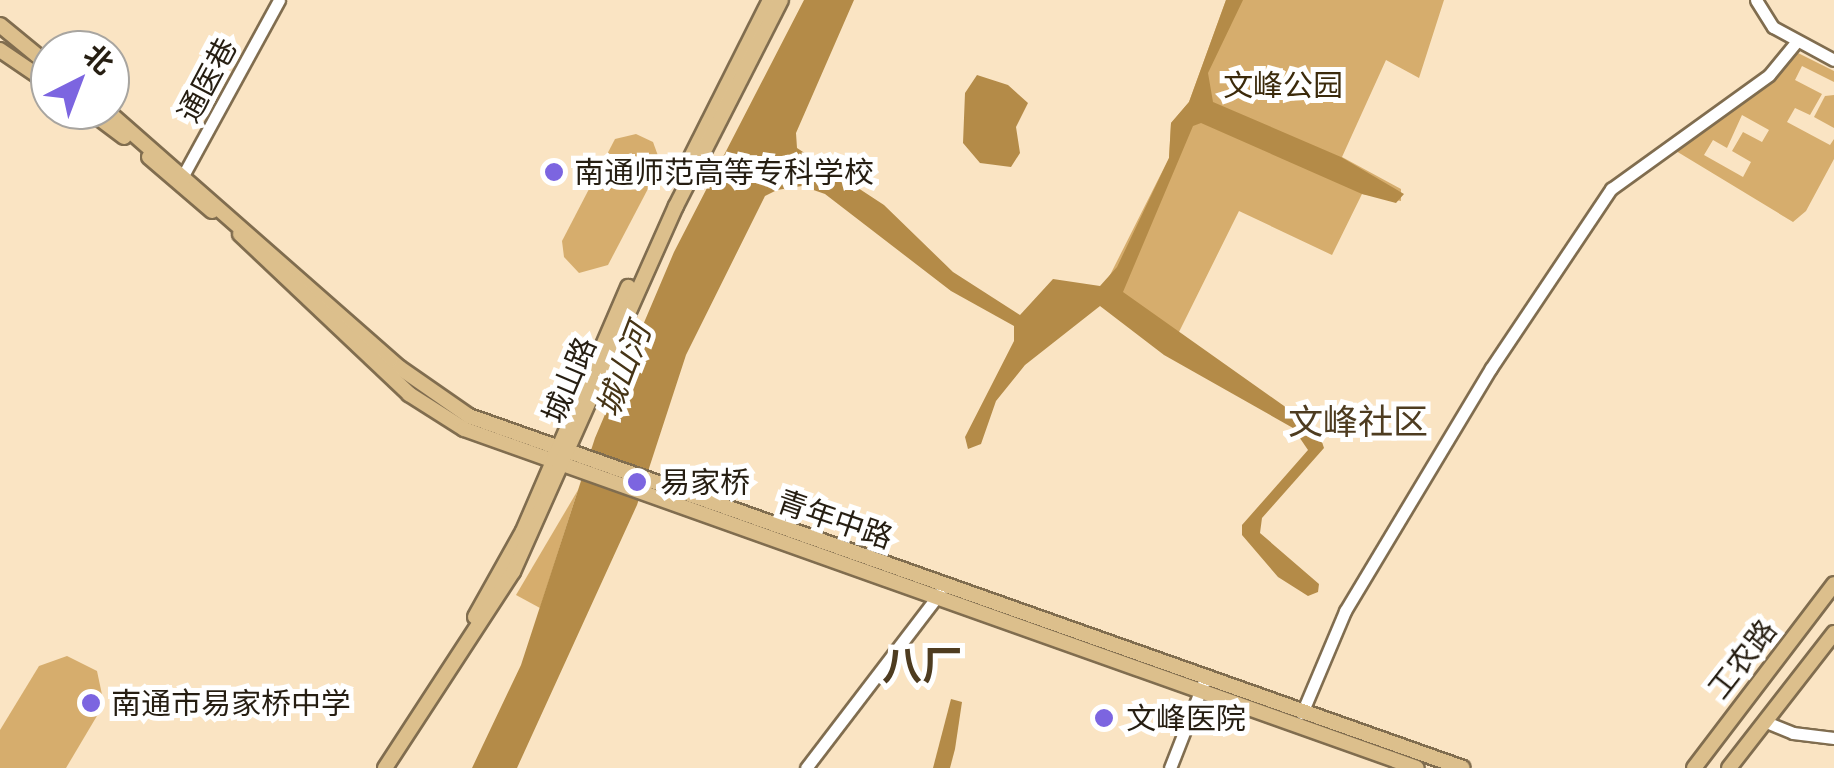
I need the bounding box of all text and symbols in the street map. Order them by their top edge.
north arrow [30,30,130,130]
street label: 通医巷 [170,32,244,128]
text: 北 [77,36,121,81]
park label: 文峰公园 [1223,67,1343,103]
place label: 南通师范高等专科学校 [574,154,874,190]
marker: 南通师范高等专科学校 [543,161,565,183]
water label: 城山河 [588,318,658,422]
street label: 城山路 [535,332,603,428]
district label: 文峰社区 [1288,400,1428,442]
place label: 易家桥 [660,464,750,500]
marker: 易家桥 [624,469,650,495]
street label: 青年中路 [772,482,898,556]
street label: 工农路 [1700,612,1784,706]
district label: 八厂 [882,641,962,689]
place label: 南通市易家桥中学 [111,685,351,721]
marker: 南通市易家桥中学 [80,692,102,714]
place label: 文峰医院 [1126,700,1246,736]
marker: 文峰医院 [1091,705,1117,731]

